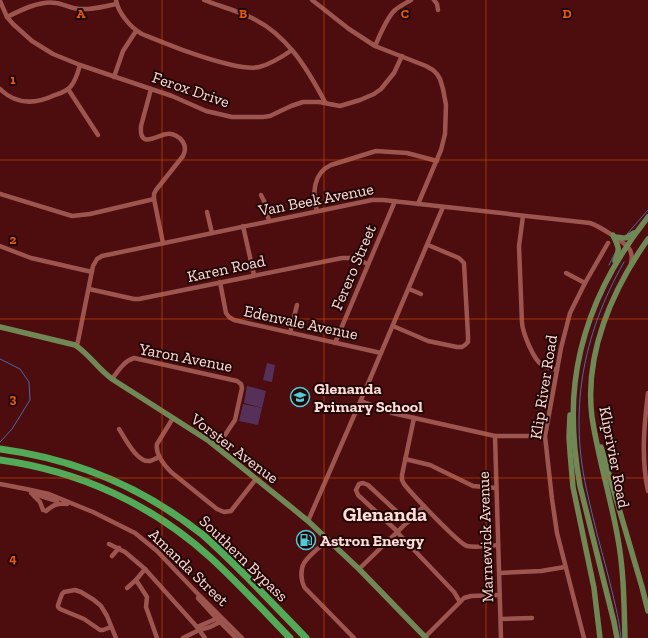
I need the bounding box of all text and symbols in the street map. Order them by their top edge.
text: A [77,6,86,21]
text: B [239,6,247,21]
text: C [401,6,409,21]
text: D [562,6,572,21]
street label: Ferox Drive [150,67,232,112]
text: 1 [10,72,16,87]
street label: Van Beek Avenue [256,179,375,220]
street label: Ferero Street [327,222,380,313]
text: 2 [10,232,17,247]
street label: Karen Road [185,251,267,286]
street label: Edenvale Avenue [242,301,360,344]
street label: Klip River Road [526,333,561,441]
street label: Yaron Avenue [137,339,234,376]
place label: Glenanda Primary School [314,379,423,416]
school or university icon: Glenanda Primary School [289,386,311,408]
text: 3 [10,391,17,406]
street label: Kliprivier Road [595,405,634,510]
street label: Vorster Avenue [186,409,282,488]
street label: Marnewick Avenue [474,471,497,603]
district label: Glenanda [343,502,427,526]
street label: Southern Bypass [195,511,292,605]
street label: Amanda Street [145,525,232,610]
fuel station icon: Astron Energy [295,529,317,551]
place label: Astron Energy [320,531,424,550]
text: 4 [9,551,17,566]

